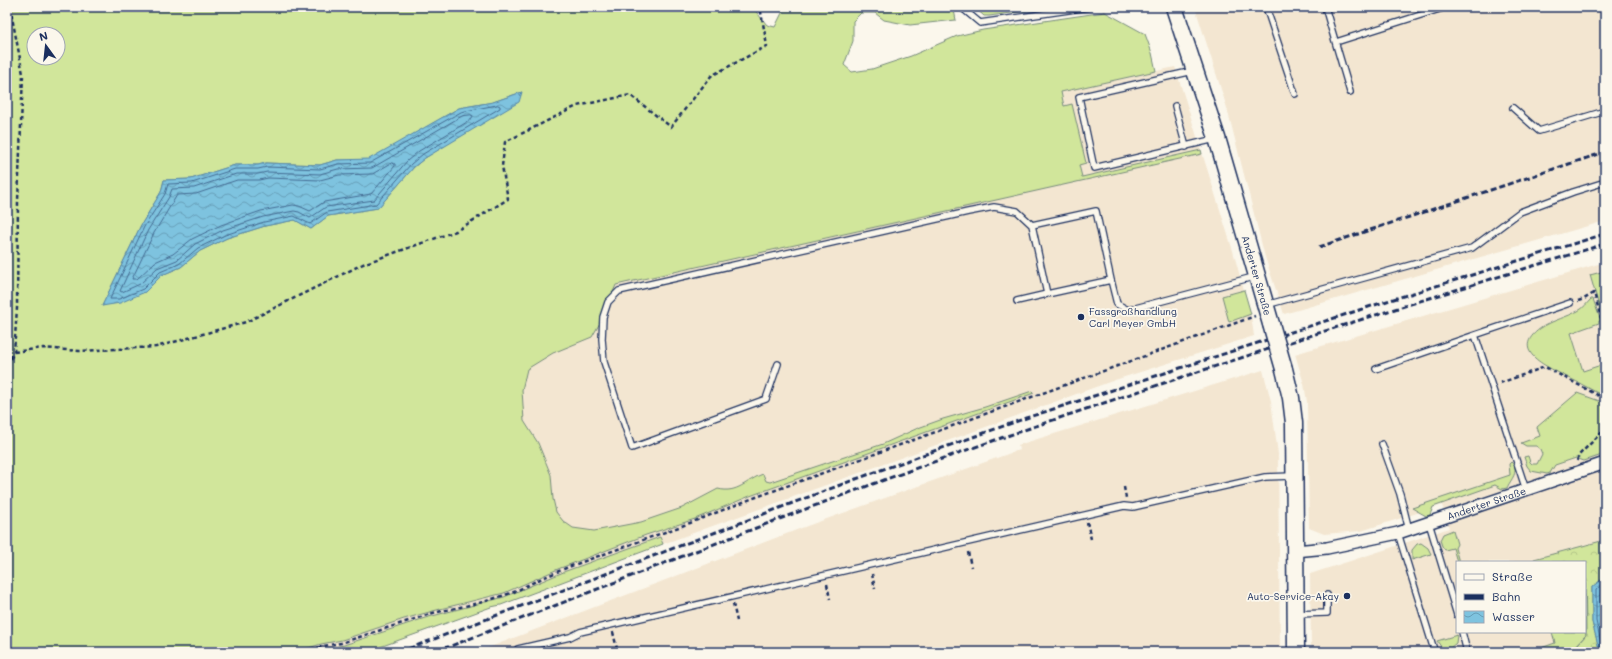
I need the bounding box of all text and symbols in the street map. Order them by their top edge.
north arrow [26,26,66,66]
text: N [37,28,49,44]
street label: Anderter Straße [1239,234,1275,317]
place label: Fassgroßhandlung Carl Meyer GmbH [1089,304,1177,330]
marker: Fassgroßhandlung Carl Meyer GmbH [1076,312,1086,322]
street label: Anderter Straße [1445,483,1528,523]
legend [1456,561,1586,633]
text: Straße [1492,568,1533,584]
text: Bahn [1492,588,1520,604]
place label: Auto-Service-Akay [1247,589,1339,603]
marker: Auto-Service-Akay [1342,591,1352,601]
text: Wasser [1492,608,1535,624]

